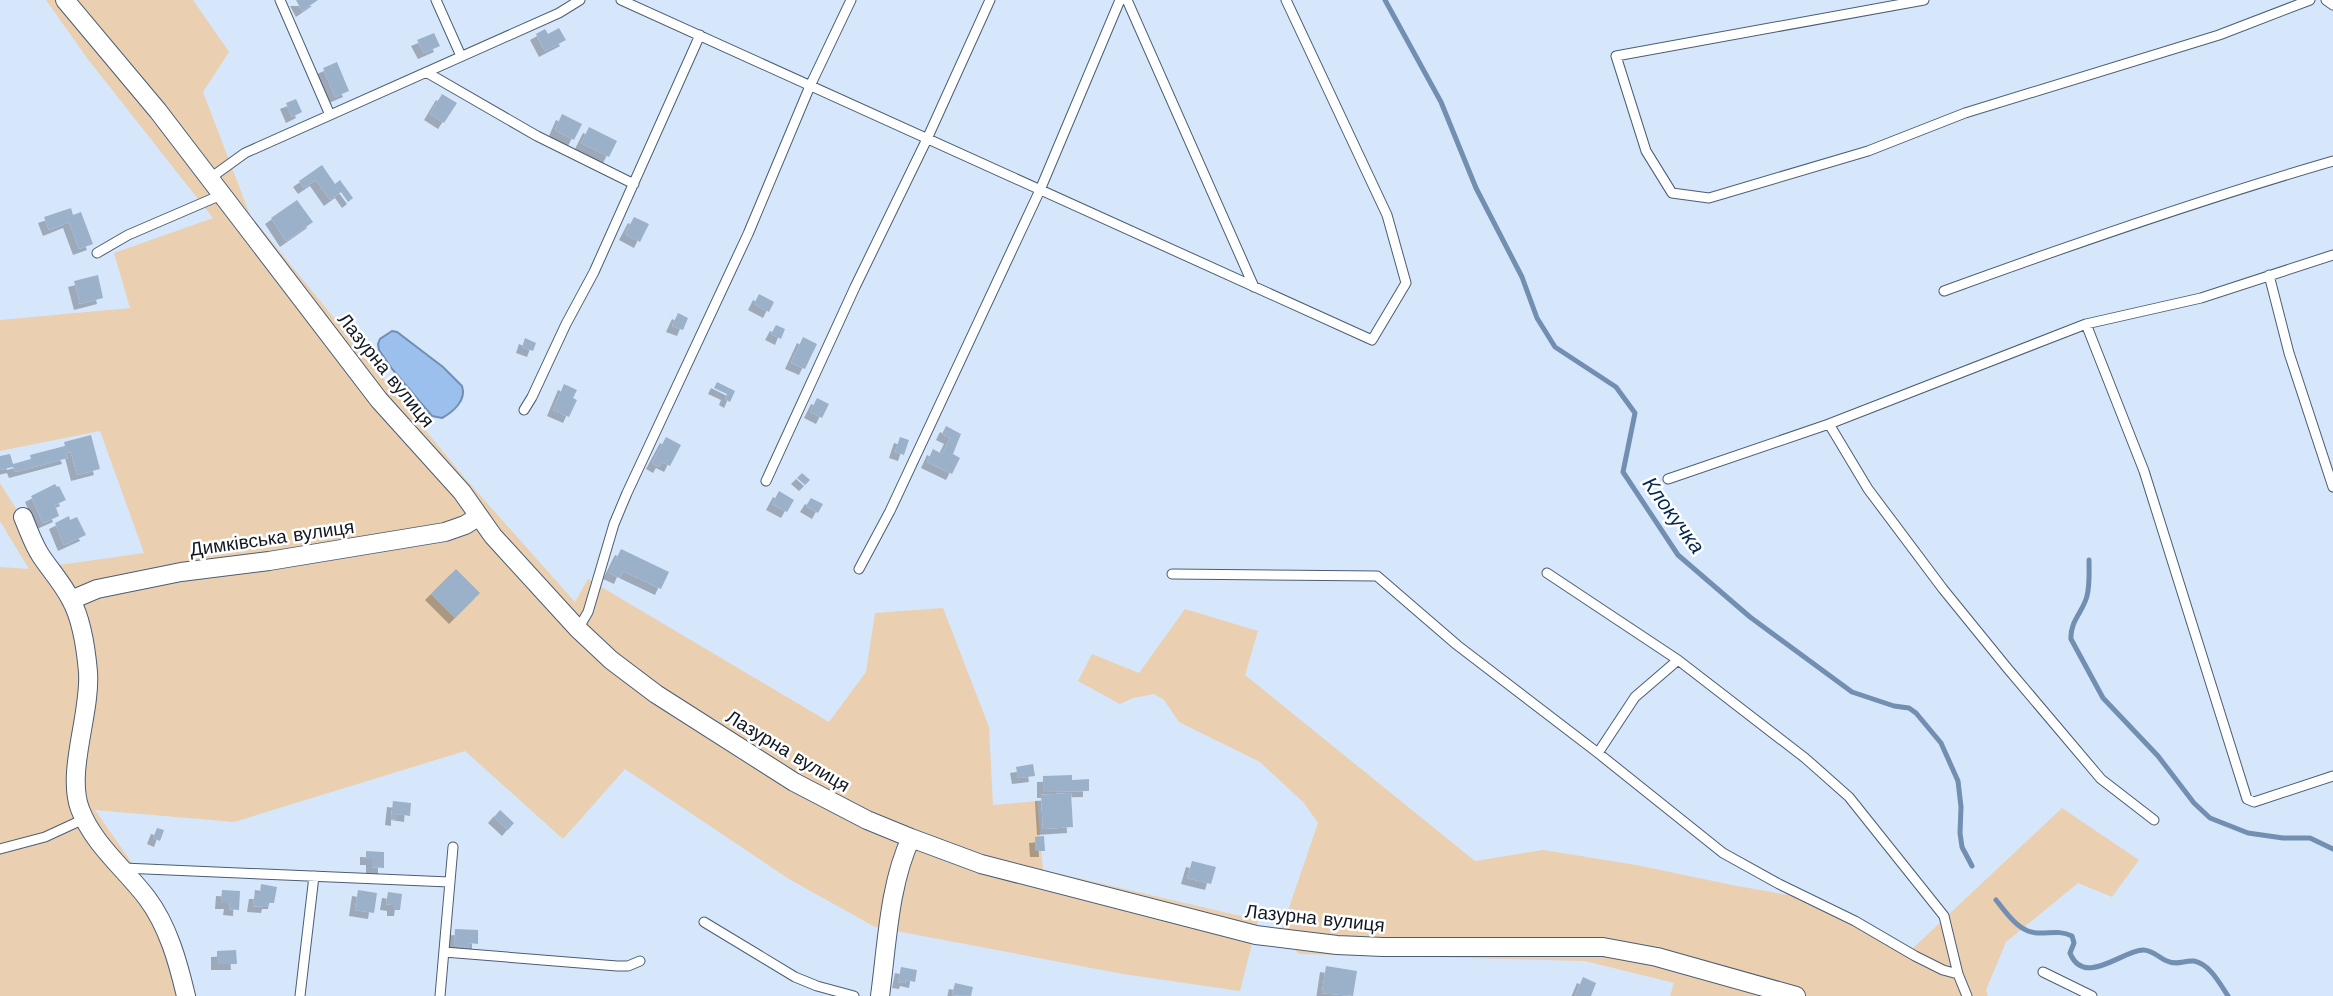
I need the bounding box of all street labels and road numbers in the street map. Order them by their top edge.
street label: Лазурна вулиця [333,308,439,432]
street label: Димківська вулиця [188,515,356,561]
street label: Лазурна вулиця [722,705,854,797]
street label: Лазурна вулиця [1244,899,1386,937]

